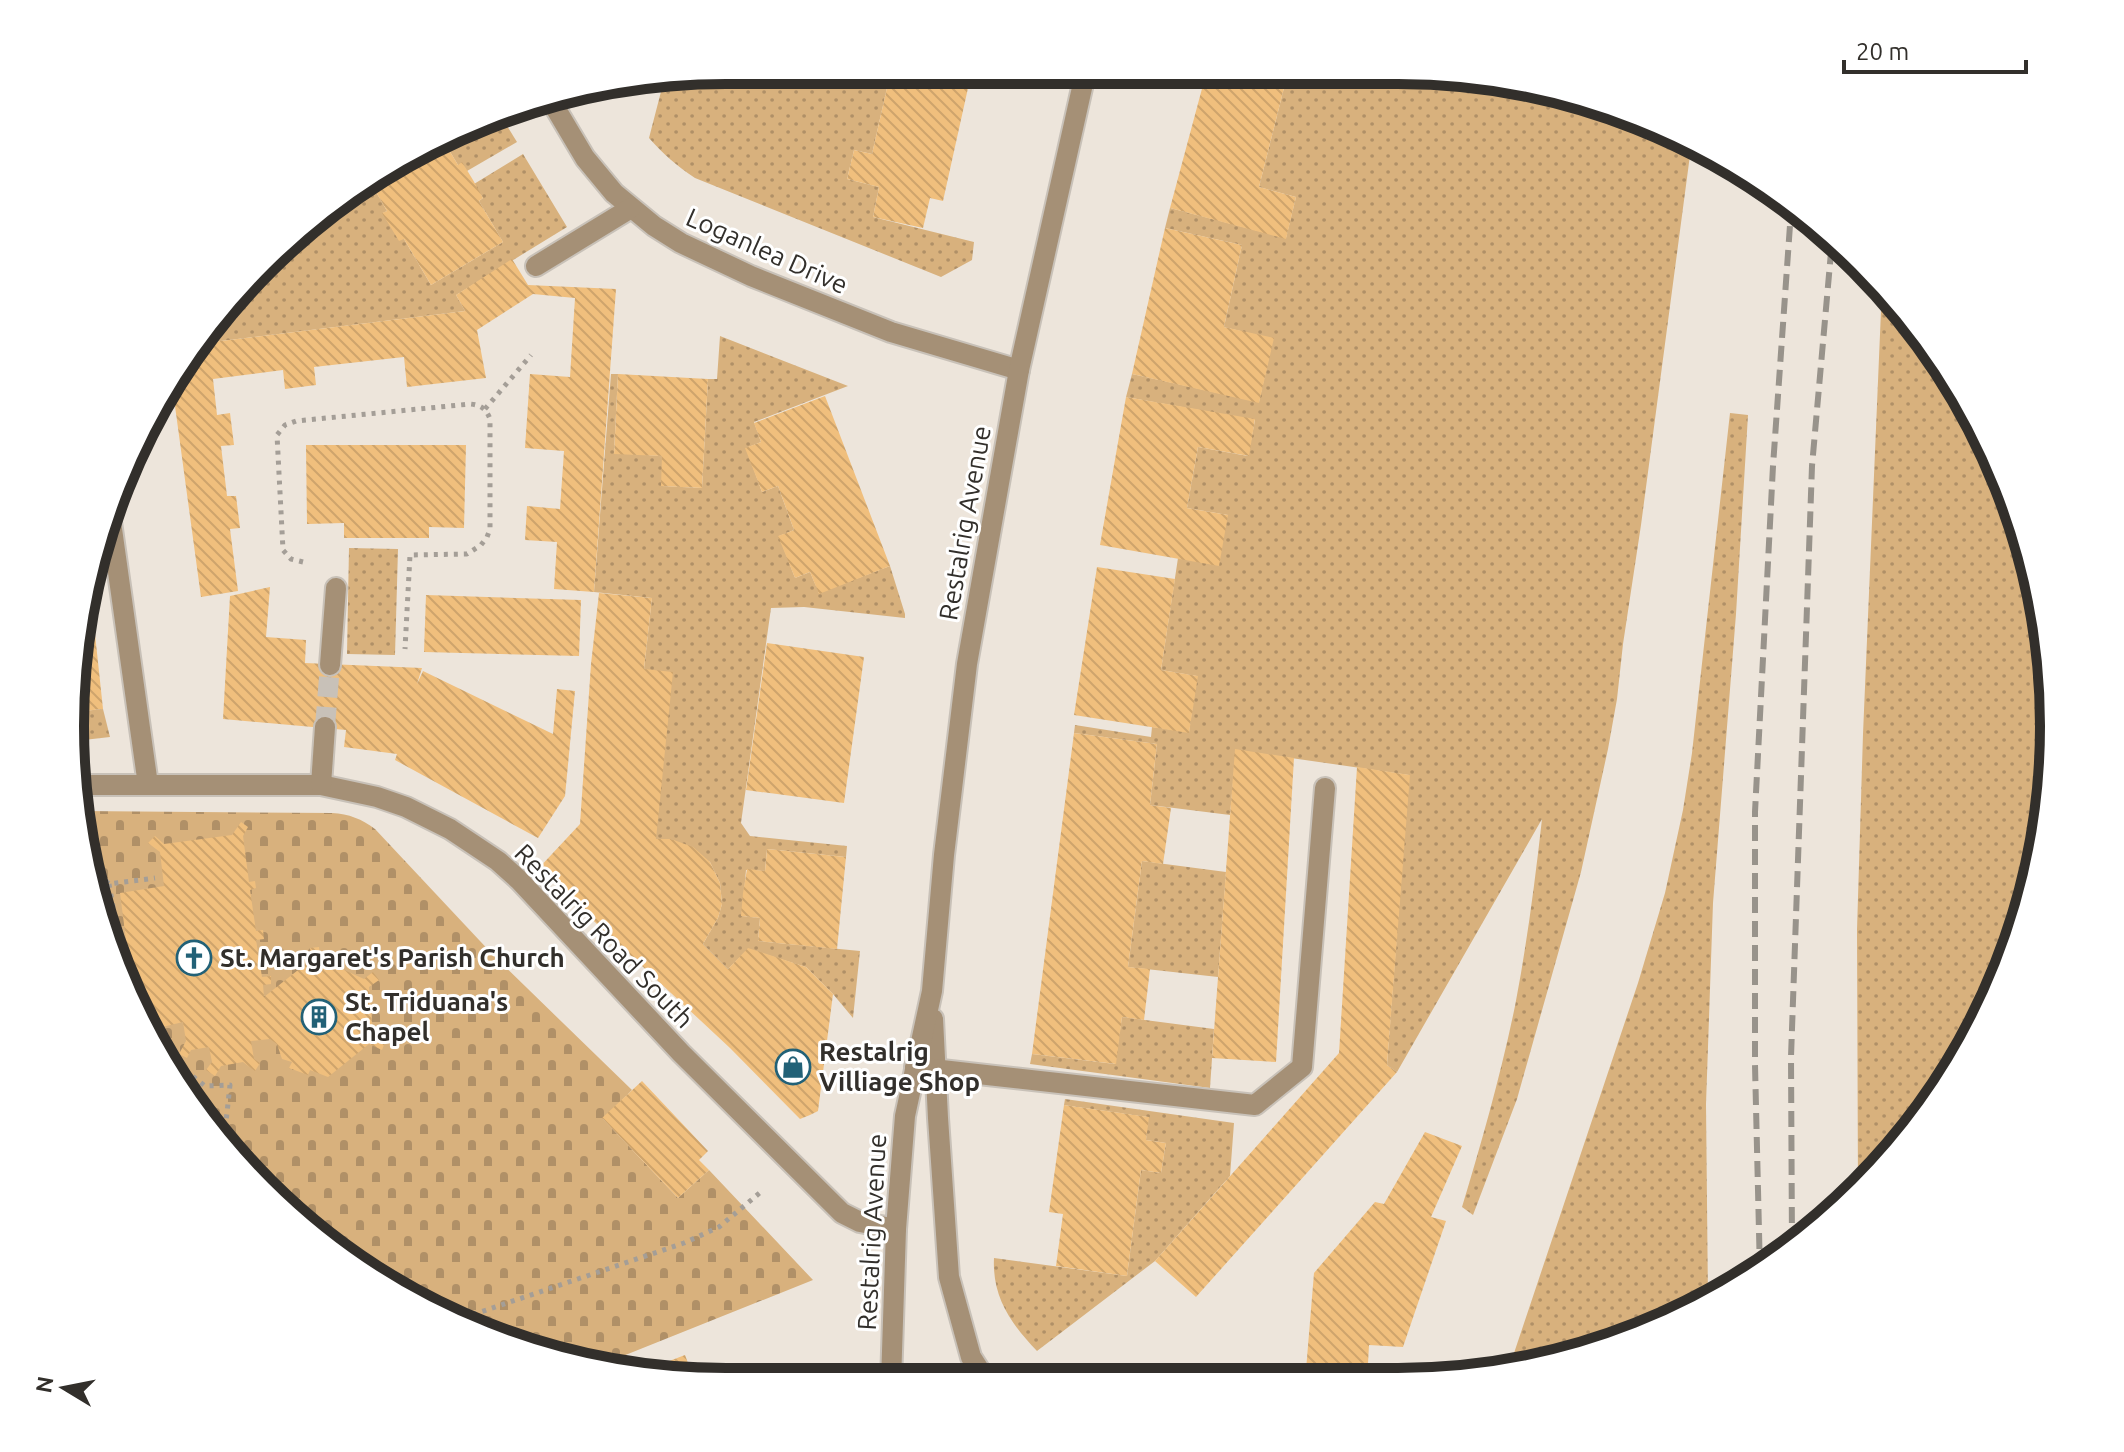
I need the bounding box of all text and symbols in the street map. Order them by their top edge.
scale bar [1844,24,2026,74]
text: 20 m [1856,38,1909,65]
street label: Loganlea Drive [682,202,852,299]
street label: Restalrig Avenue [933,423,996,622]
street label: Restalrig Road South [509,838,699,1033]
church icon: St. Margaret's Parish Church [175,939,213,977]
place label: St. Margaret's Parish Church [220,943,565,972]
place label: St. Triduana's Chapel [345,987,508,1046]
building icon: St. Triduana's Chapel [300,998,338,1036]
place label: Restalrig Villiage Shop [819,1037,980,1096]
shop icon: Restalrig Villiage Shop [774,1048,812,1086]
street label: Restalrig Avenue [852,1133,891,1331]
north arrow [24,1348,104,1428]
text: N [30,1374,58,1395]

